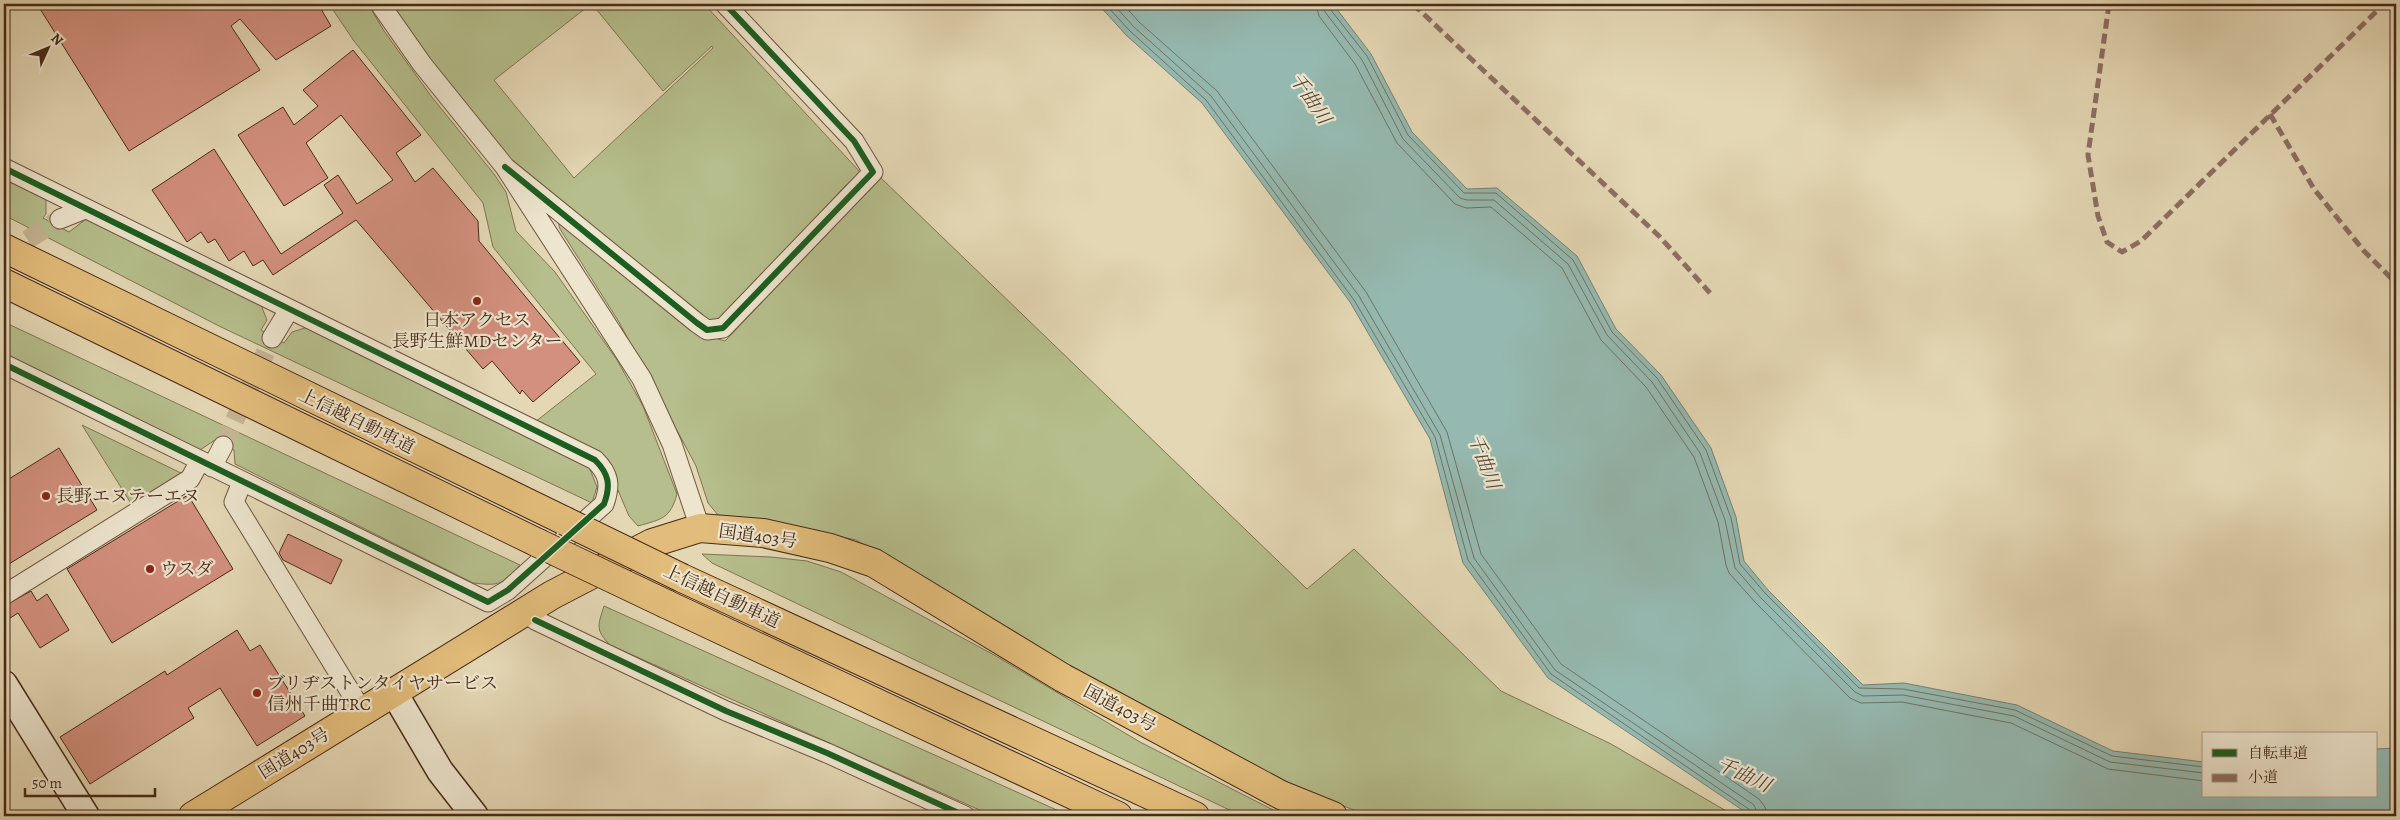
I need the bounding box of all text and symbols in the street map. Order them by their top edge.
north arrow [22,22,72,72]
text: N [47,29,67,50]
water label: 千曲川 [1283,68,1338,131]
marker: 日本アクセス 長野生鮮MDセンター [471,295,483,307]
place label: 日本アクセス 長野生鮮MDセンター [391,308,563,353]
street label: 上信越自動車道 [295,383,419,459]
water label: 千曲川 [1462,430,1507,494]
place label: 長野エヌテーエヌ [56,484,200,508]
marker: 長野エヌテーエヌ [40,490,52,502]
street label: 国道403号 [717,519,799,553]
place label: ウスダ [160,557,213,581]
street label: 上信越自動車道 [660,558,784,634]
marker: ウスダ [144,563,156,575]
place label: ブリヂストンタイヤサービス 信州千曲TRC [267,671,498,716]
street label: 国道403号 [1079,679,1161,737]
marker: ブリヂストンタイヤサービス 信州千曲TRC [251,687,263,699]
street label: 国道403号 [254,722,334,784]
legend [2202,732,2378,798]
text: 自転車道 [2248,743,2308,763]
water label: 千曲川 [1712,751,1777,800]
scale bar [25,765,155,797]
text: 小道 [2248,767,2278,787]
text: 50 m [32,773,62,793]

